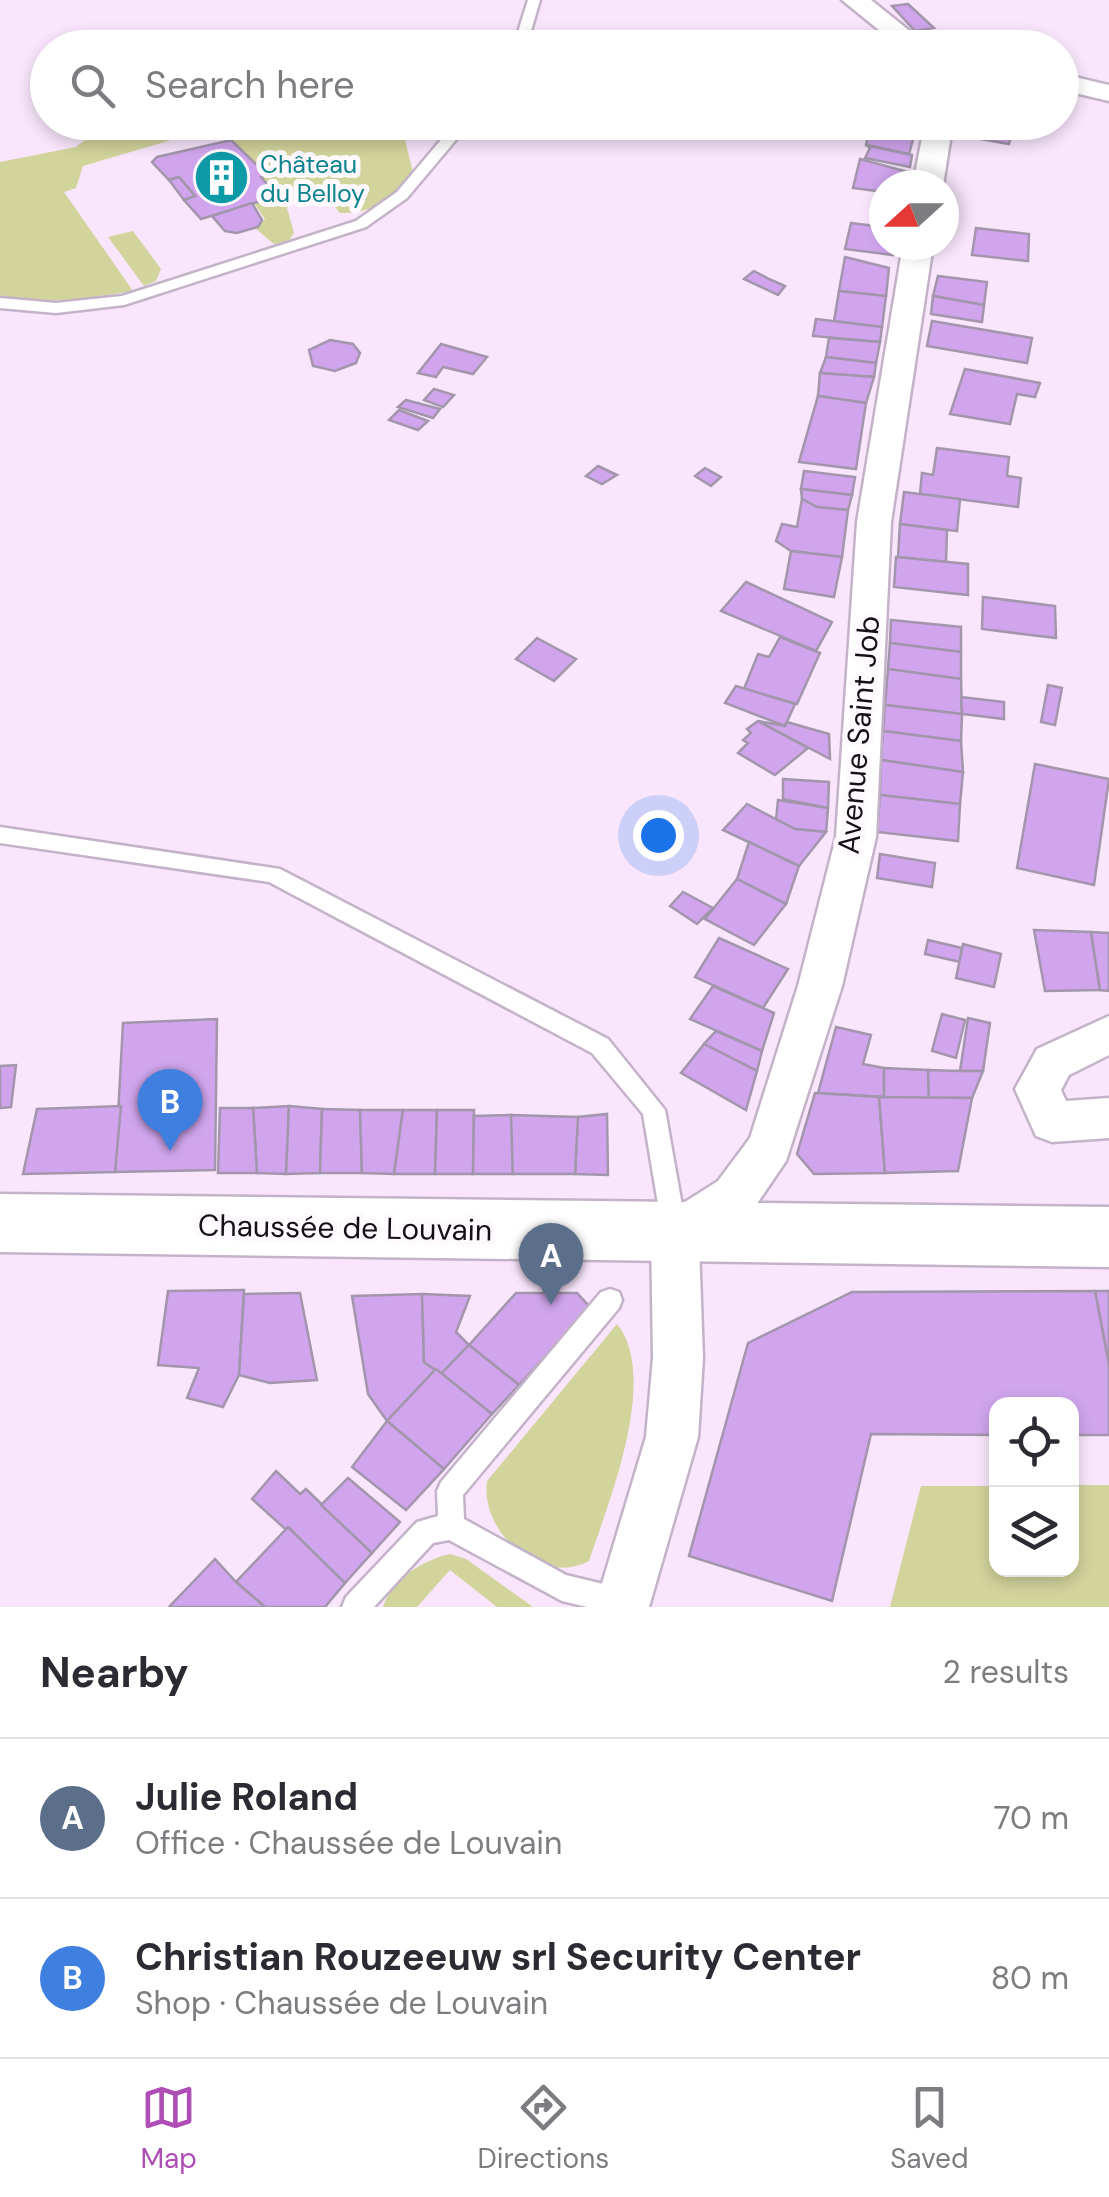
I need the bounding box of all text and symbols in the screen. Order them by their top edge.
search box [30,30,1079,140]
icon: search [65,58,120,113]
text: Search here [145,60,355,110]
building icon: Château du Belloy [191,148,251,208]
place label: Château du Belloy [260,148,365,210]
north arrow [869,170,959,260]
street label: Avenue Saint Job [829,614,888,856]
your location [633,810,684,861]
pin: B [138,1068,202,1151]
street label: Chaussée de Louvain [198,1205,492,1250]
pin: A [518,1222,584,1305]
map controls [989,1397,1079,1577]
button: locate [989,1397,1079,1487]
button: layers [989,1487,1079,1577]
text: Nearby [40,1645,189,1700]
text: 2 results [943,1651,1069,1693]
text: Julie Roland [135,1772,358,1822]
text: A [61,1797,84,1839]
text: 70 m [993,1797,1069,1839]
text: Office · Chaussée de Louvain [135,1822,562,1864]
text: Christian Rouzeeuw srl Security Center [135,1932,861,1982]
text: B [62,1957,83,1999]
text: 80 m [991,1957,1069,1999]
text: Shop · Chaussée de Louvain [135,1982,548,2024]
tab: Map [140,2080,197,2177]
tab: Directions [478,2080,609,2177]
tab: Saved [890,2080,969,2177]

